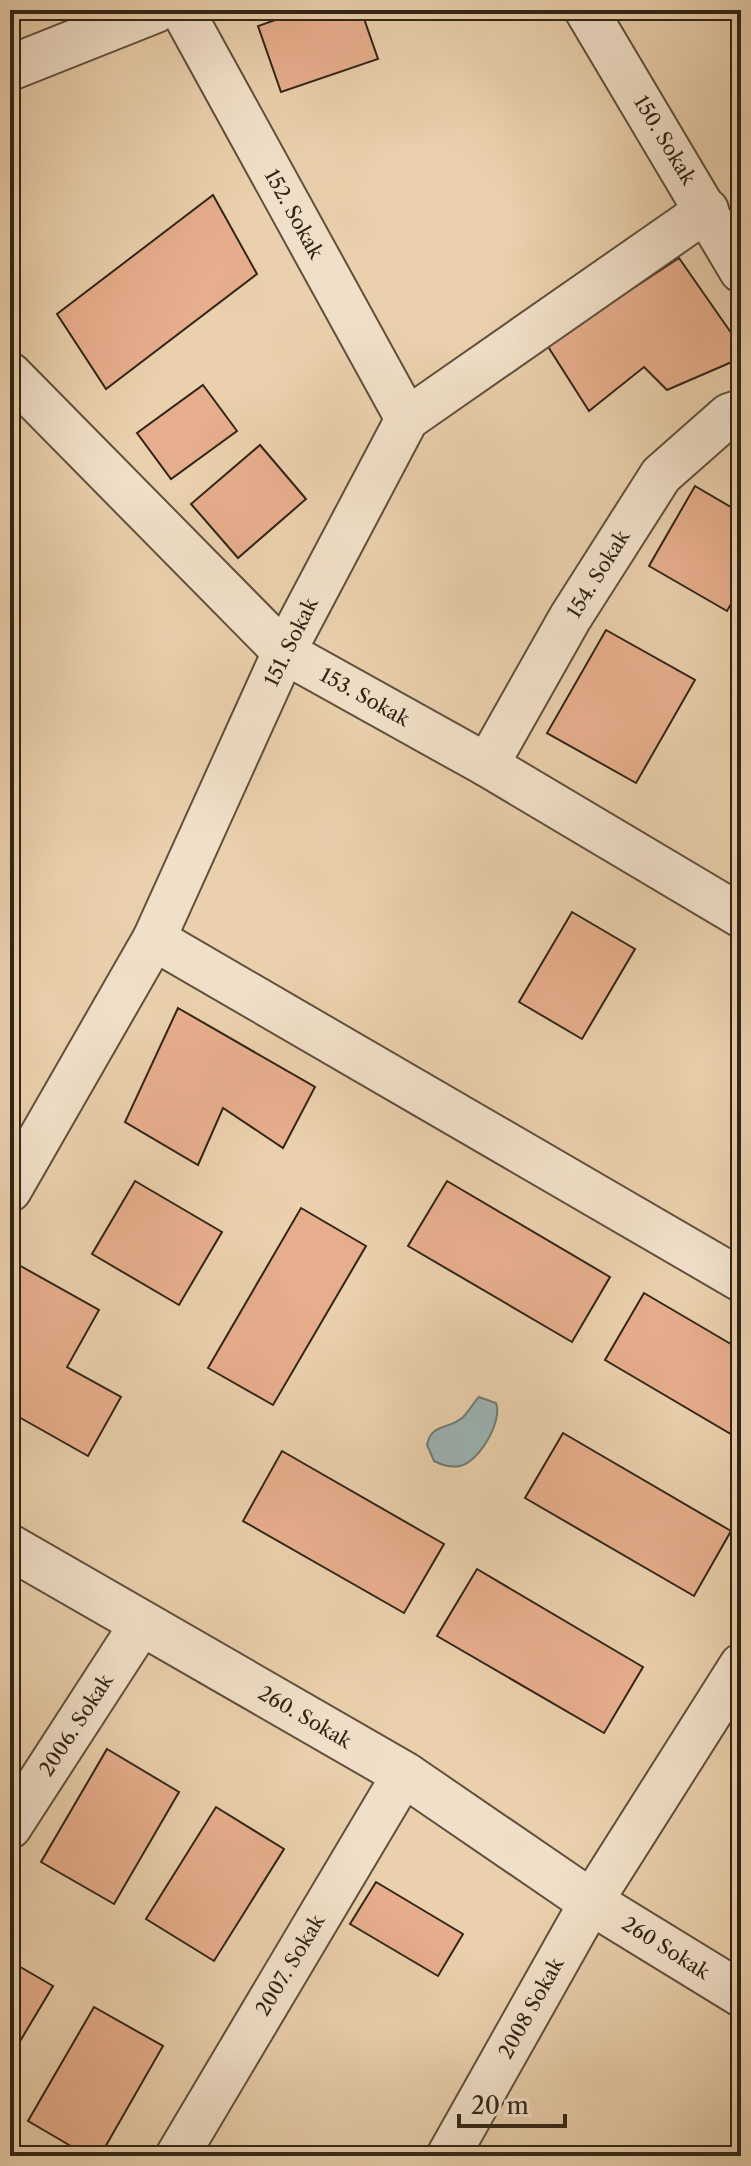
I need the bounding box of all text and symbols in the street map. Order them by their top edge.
street label: 150. Sokak [629,91,702,190]
street label: 152. Sokak [260,165,329,264]
street label: 154. Sokak [562,524,635,622]
street label: 151. Sokak [259,592,323,690]
street label: 153. Sokak [316,663,415,732]
street label: 2006. Sokak [34,1668,119,1780]
street label: 260. Sokak [254,1681,357,1754]
street label: 2007. Sokak [250,1909,330,2020]
street label: 260 Sokak [618,1912,715,1985]
street label: 2008 Sokak [493,1952,569,2063]
scale bar [459,2078,565,2128]
text: 20 m [471,2091,529,2120]

